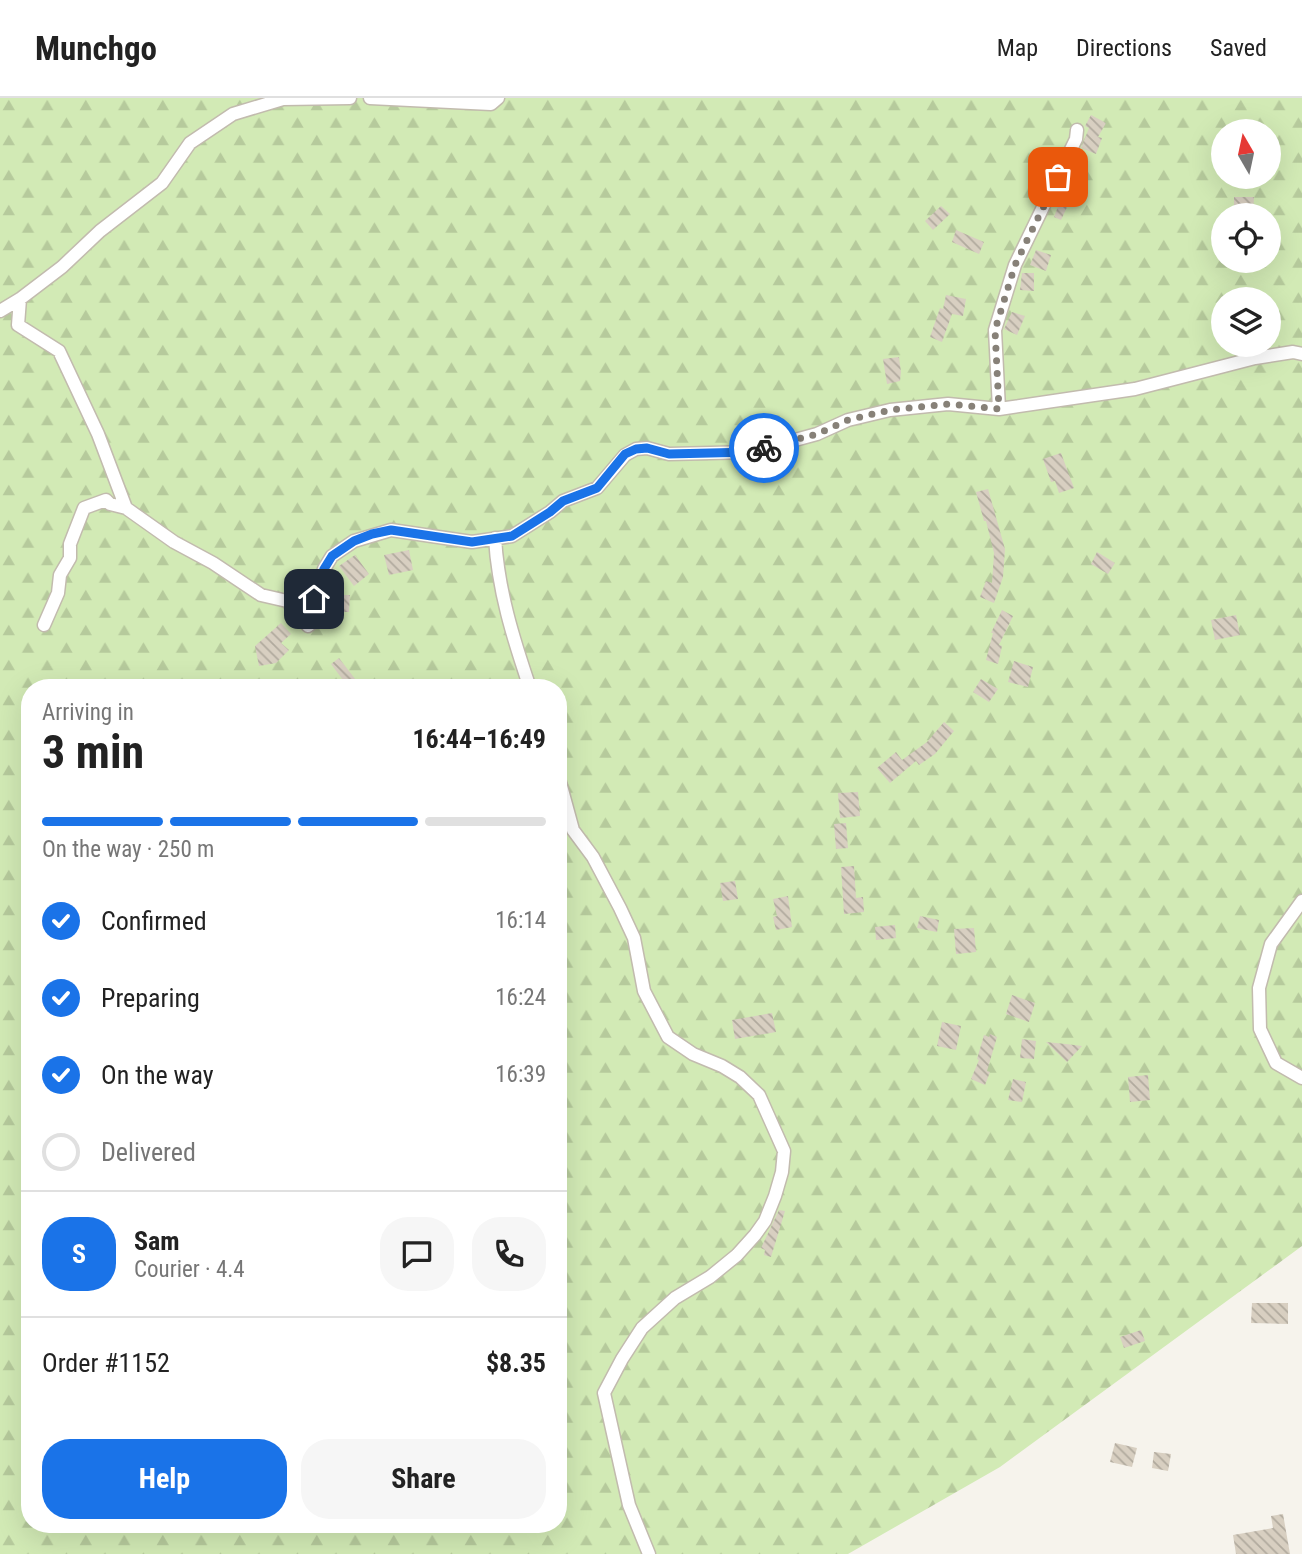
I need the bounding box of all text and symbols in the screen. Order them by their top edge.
text: Munchgo [35,29,157,68]
text: Map [997,34,1038,62]
text: Directions [1076,34,1172,62]
text: Saved [1210,34,1267,62]
north arrow [1211,119,1281,189]
map controls [1211,119,1281,357]
pin [1028,147,1088,207]
icon: bag [1039,158,1077,196]
button: locate [1211,203,1281,273]
button: layers [1211,287,1281,357]
courier [729,413,799,483]
icon: bike [745,429,783,467]
pin [284,569,344,629]
icon: home [295,580,333,618]
text: Arriving in [42,699,134,726]
text: 16:44–16:49 [412,724,546,754]
text: 3 min [42,725,144,779]
text: On the way · 250 m [42,836,214,863]
icon: check [42,902,80,940]
text: Confirmed [101,906,207,936]
text: 16:14 [495,907,546,934]
icon: check [42,979,80,1017]
text: Preparing [101,983,200,1013]
text: 16:24 [495,984,546,1011]
icon: check [42,1056,80,1094]
text: On the way [101,1060,214,1090]
text: 16:39 [495,1061,546,1088]
text: Delivered [101,1137,196,1167]
button: chat [380,1217,454,1291]
button: phone [472,1217,546,1291]
text: Sam [134,1226,180,1256]
text: S [72,1239,86,1269]
text: Courier · 4.4 [134,1256,245,1283]
text: Order #1152 [42,1348,170,1378]
text: $8.35 [486,1348,546,1378]
button: Help [42,1439,287,1519]
button: Share [301,1439,546,1519]

